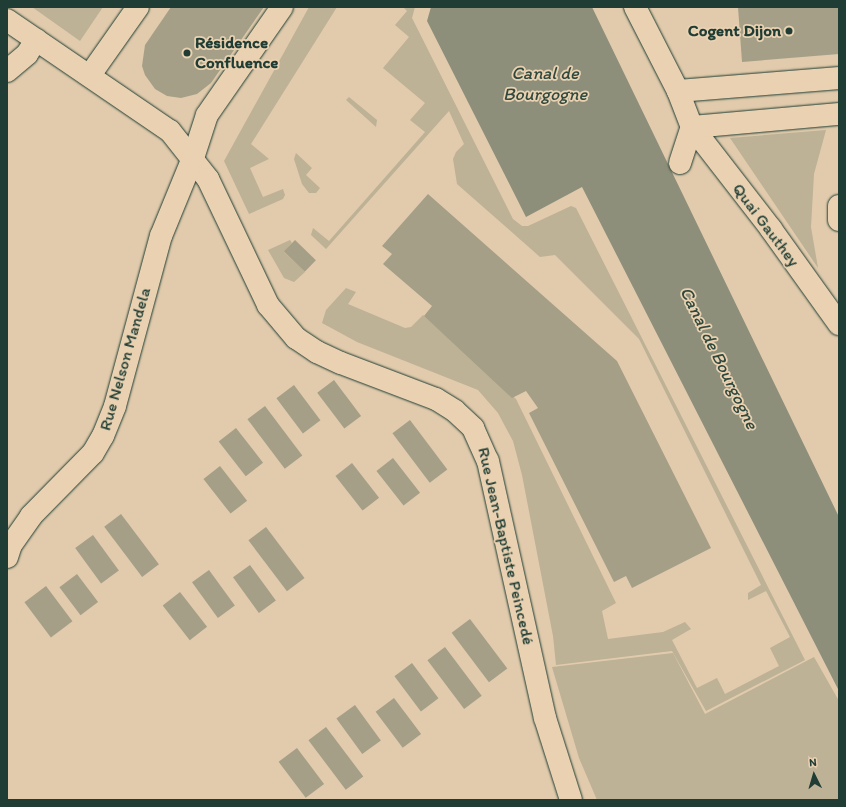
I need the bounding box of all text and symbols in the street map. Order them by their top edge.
place label: Cogent Dijon [688,21,781,41]
marker: Cogent Dijon [784,26,794,36]
place label: Résidence Confluence [195,33,278,73]
marker: Résidence Confluence [182,48,192,58]
water label: Canal de Bourgogne [503,63,587,106]
street label: Quai Gauthey [728,179,804,271]
water label: Canal de Bourgogne [675,283,763,433]
street label: Rue Nelson Mandela [95,285,155,433]
street label: Rue Jean-Baptiste Peincedé [473,445,539,647]
north arrow [794,755,834,795]
text: N [809,756,817,769]

